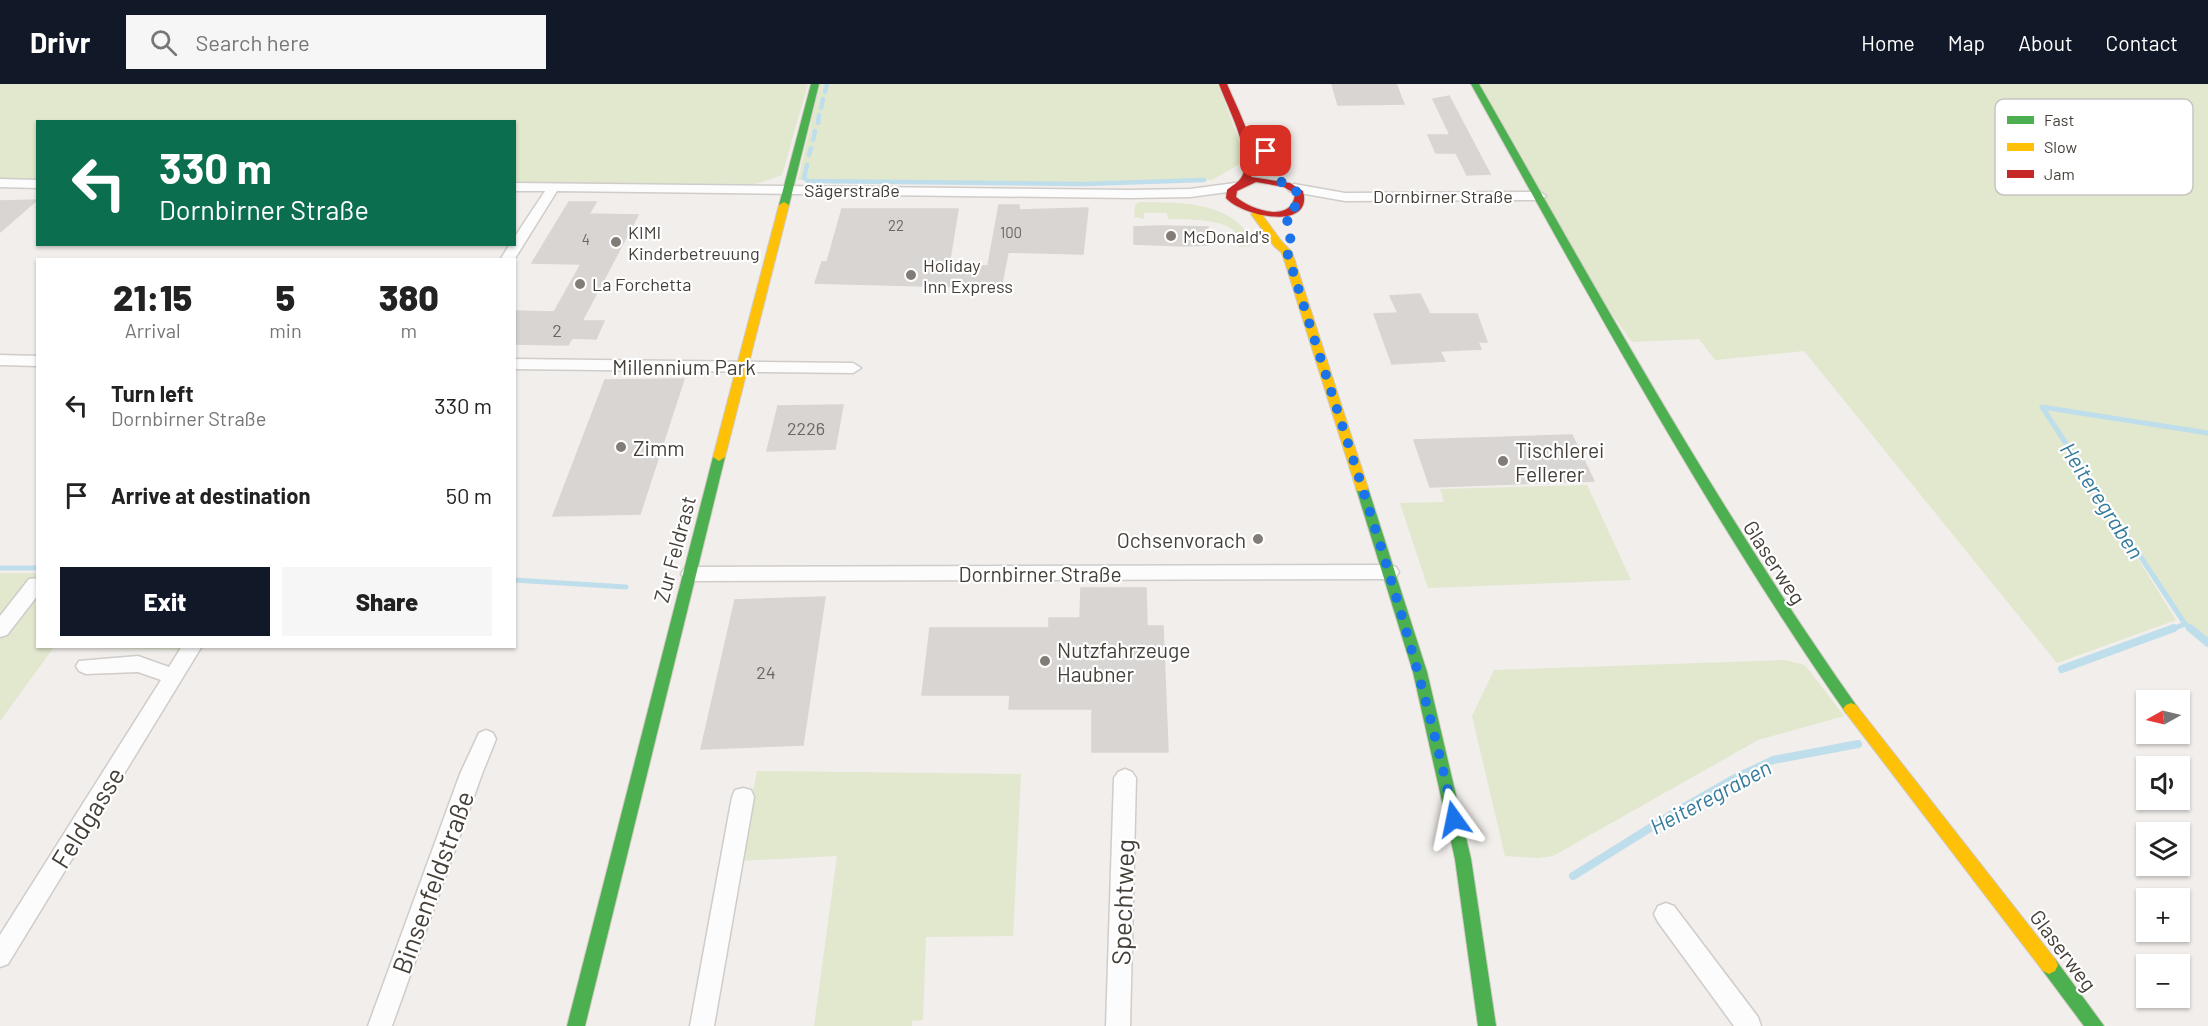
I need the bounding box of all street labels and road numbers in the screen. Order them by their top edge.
street label: Sägerstraße [804,179,900,201]
street label: Dornbirner Straße [1373,185,1513,207]
street label: Millennium Park [612,354,756,379]
street label: Zur Feldrast [648,493,700,605]
street label: Glaserweg [1739,515,1811,609]
street label: Dornbirner Straße [958,561,1122,586]
street label: Feldgasse [44,761,130,873]
street label: Binsenfeldstraße [385,786,479,978]
street label: Spechtweg [1104,838,1140,966]
street label: Glaserweg [2025,904,2103,996]

